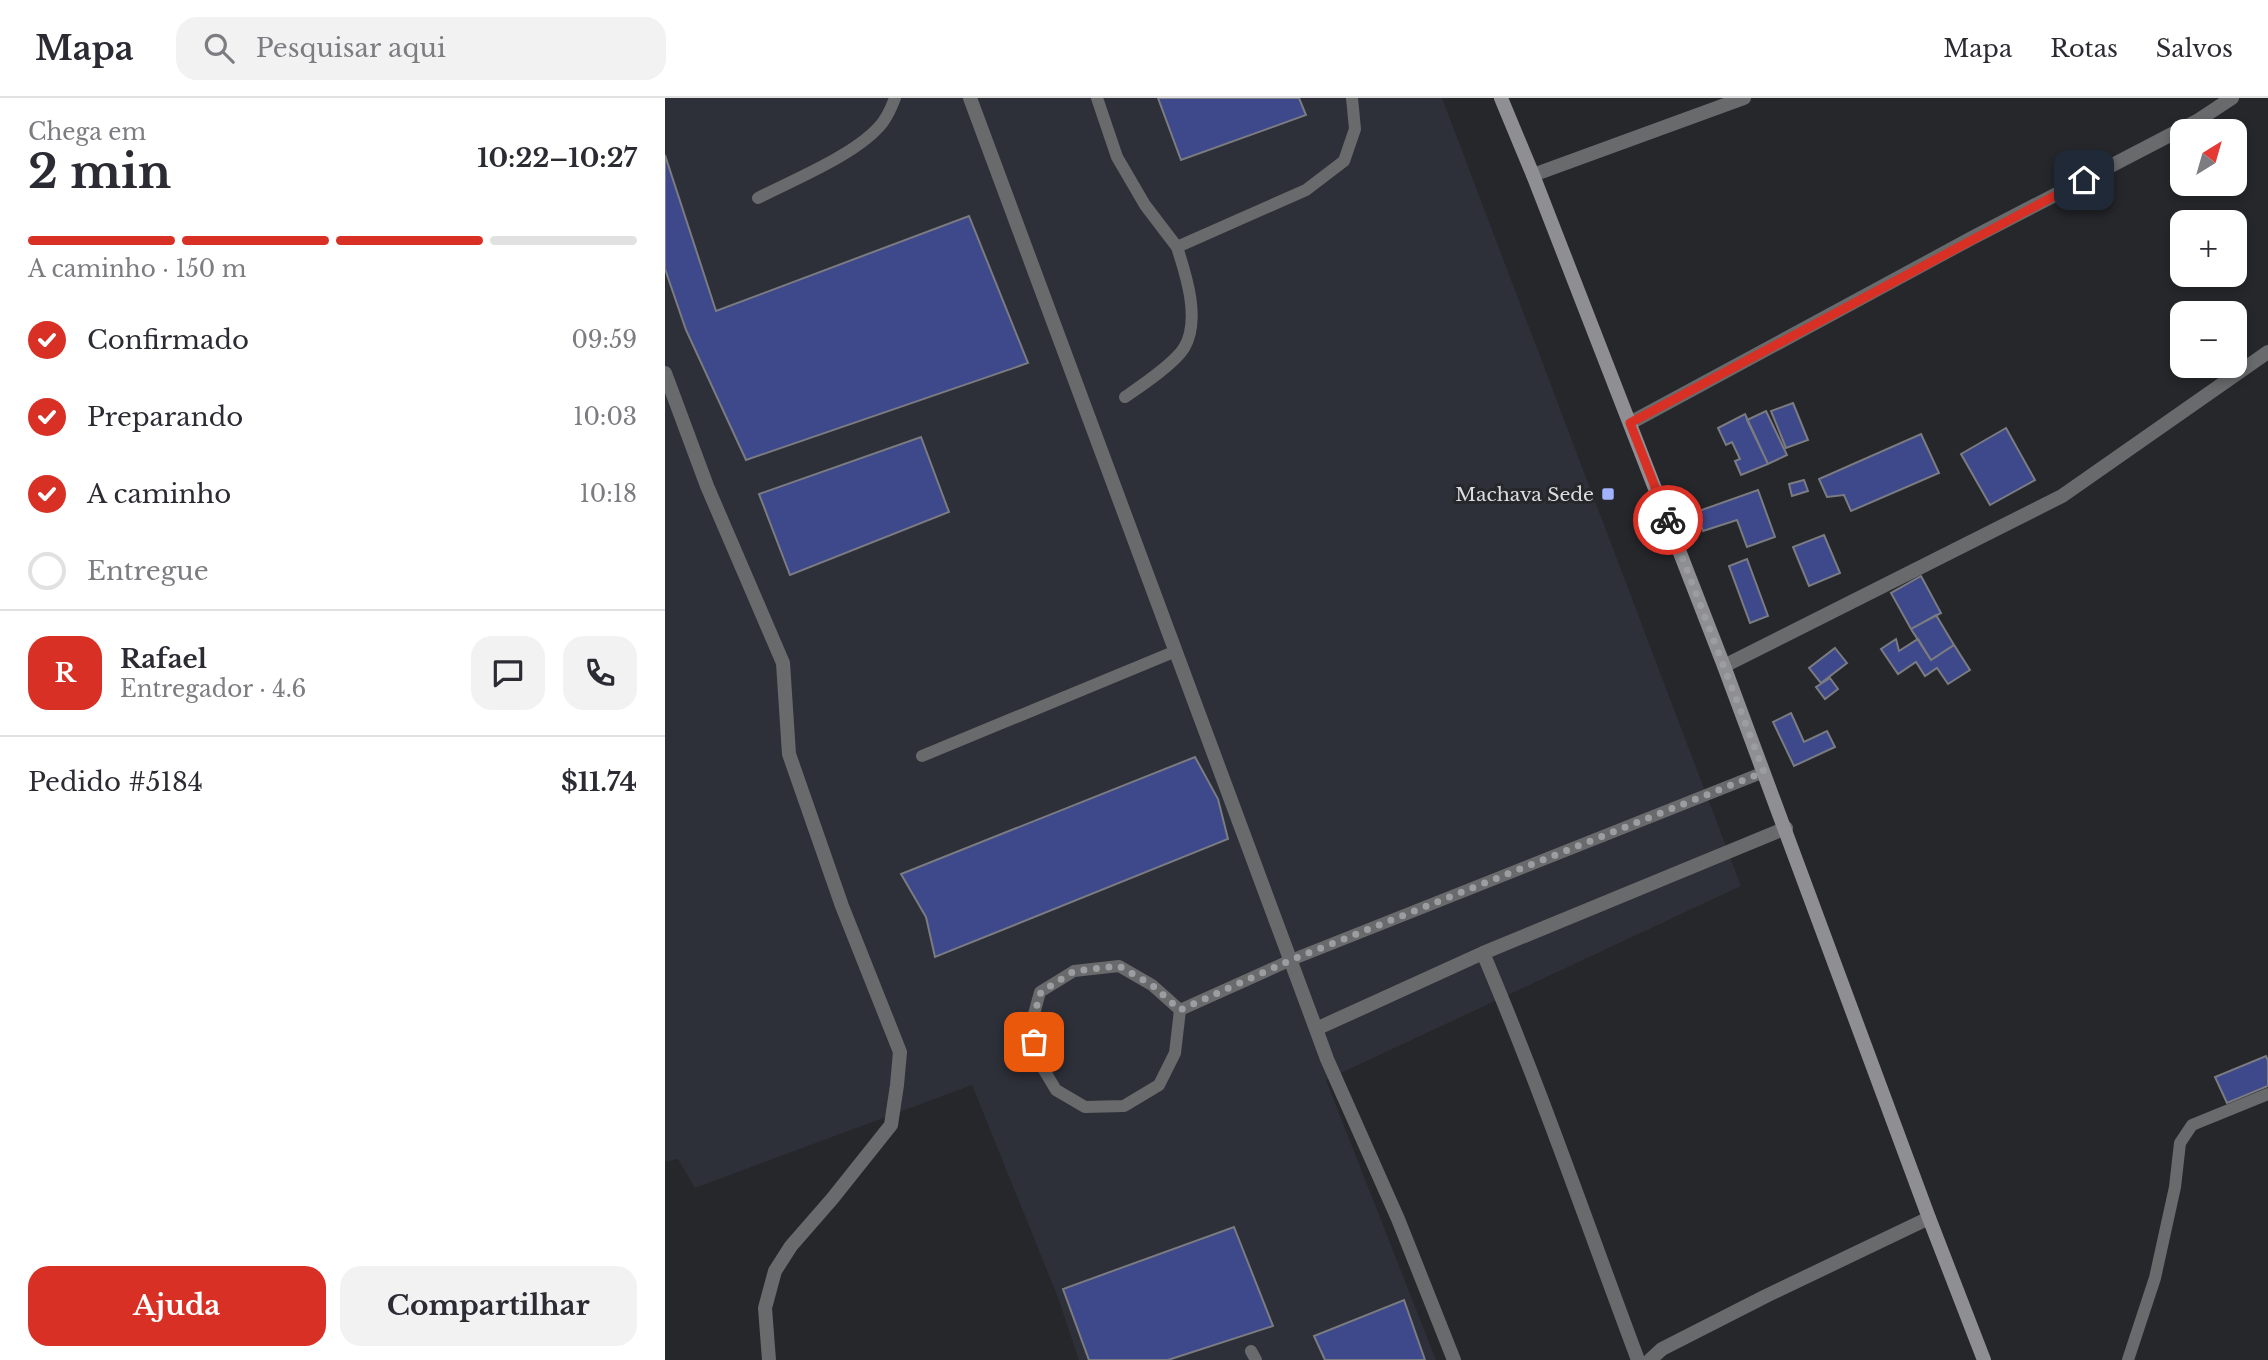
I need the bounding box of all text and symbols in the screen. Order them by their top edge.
search box [176,17,666,80]
text: Mapa [35,28,134,69]
icon: search [200,29,238,67]
text: Pesquisar aqui [256,32,446,64]
text: Mapa [1943,34,2012,63]
text: Rotas [2050,34,2118,63]
text: Salvos [2156,34,2233,63]
text: Chega em [28,118,146,146]
north arrow [2170,119,2247,196]
map controls [2170,119,2247,378]
text: 10:22–10:27 [477,142,637,174]
text: 2 min [28,143,171,200]
pin [2054,150,2114,210]
icon: home [2065,161,2103,199]
button: + [2170,210,2247,287]
text: A caminho · 150 m [28,255,247,283]
button: − [2170,301,2247,378]
icon: check [28,321,66,359]
text: Confirmado [87,324,249,356]
text: 09:59 [571,326,637,354]
icon: check [28,398,66,436]
text: Preparando [87,401,243,433]
text: 10:03 [573,403,637,431]
icon: check [28,475,66,513]
text: A caminho [87,478,231,510]
text: 10:18 [580,480,637,508]
place label: Machava Sede [1455,483,1594,506]
courier [1633,485,1703,555]
marker: Machava Sede [1600,486,1616,502]
icon: bike [1649,501,1687,539]
text: Entregue [87,555,209,587]
button: chat [471,636,545,710]
button: phone [563,636,637,710]
text: Rafael [120,643,207,675]
text: R [54,657,76,689]
text: Entregador · 4.6 [120,675,306,703]
text: Pedido #5184 [28,766,203,798]
text: $11.74 [561,766,637,798]
pin [1004,1012,1064,1072]
icon: bag [1015,1023,1053,1061]
button: Ajuda [28,1266,326,1346]
button: Compartilhar [340,1266,637,1346]

